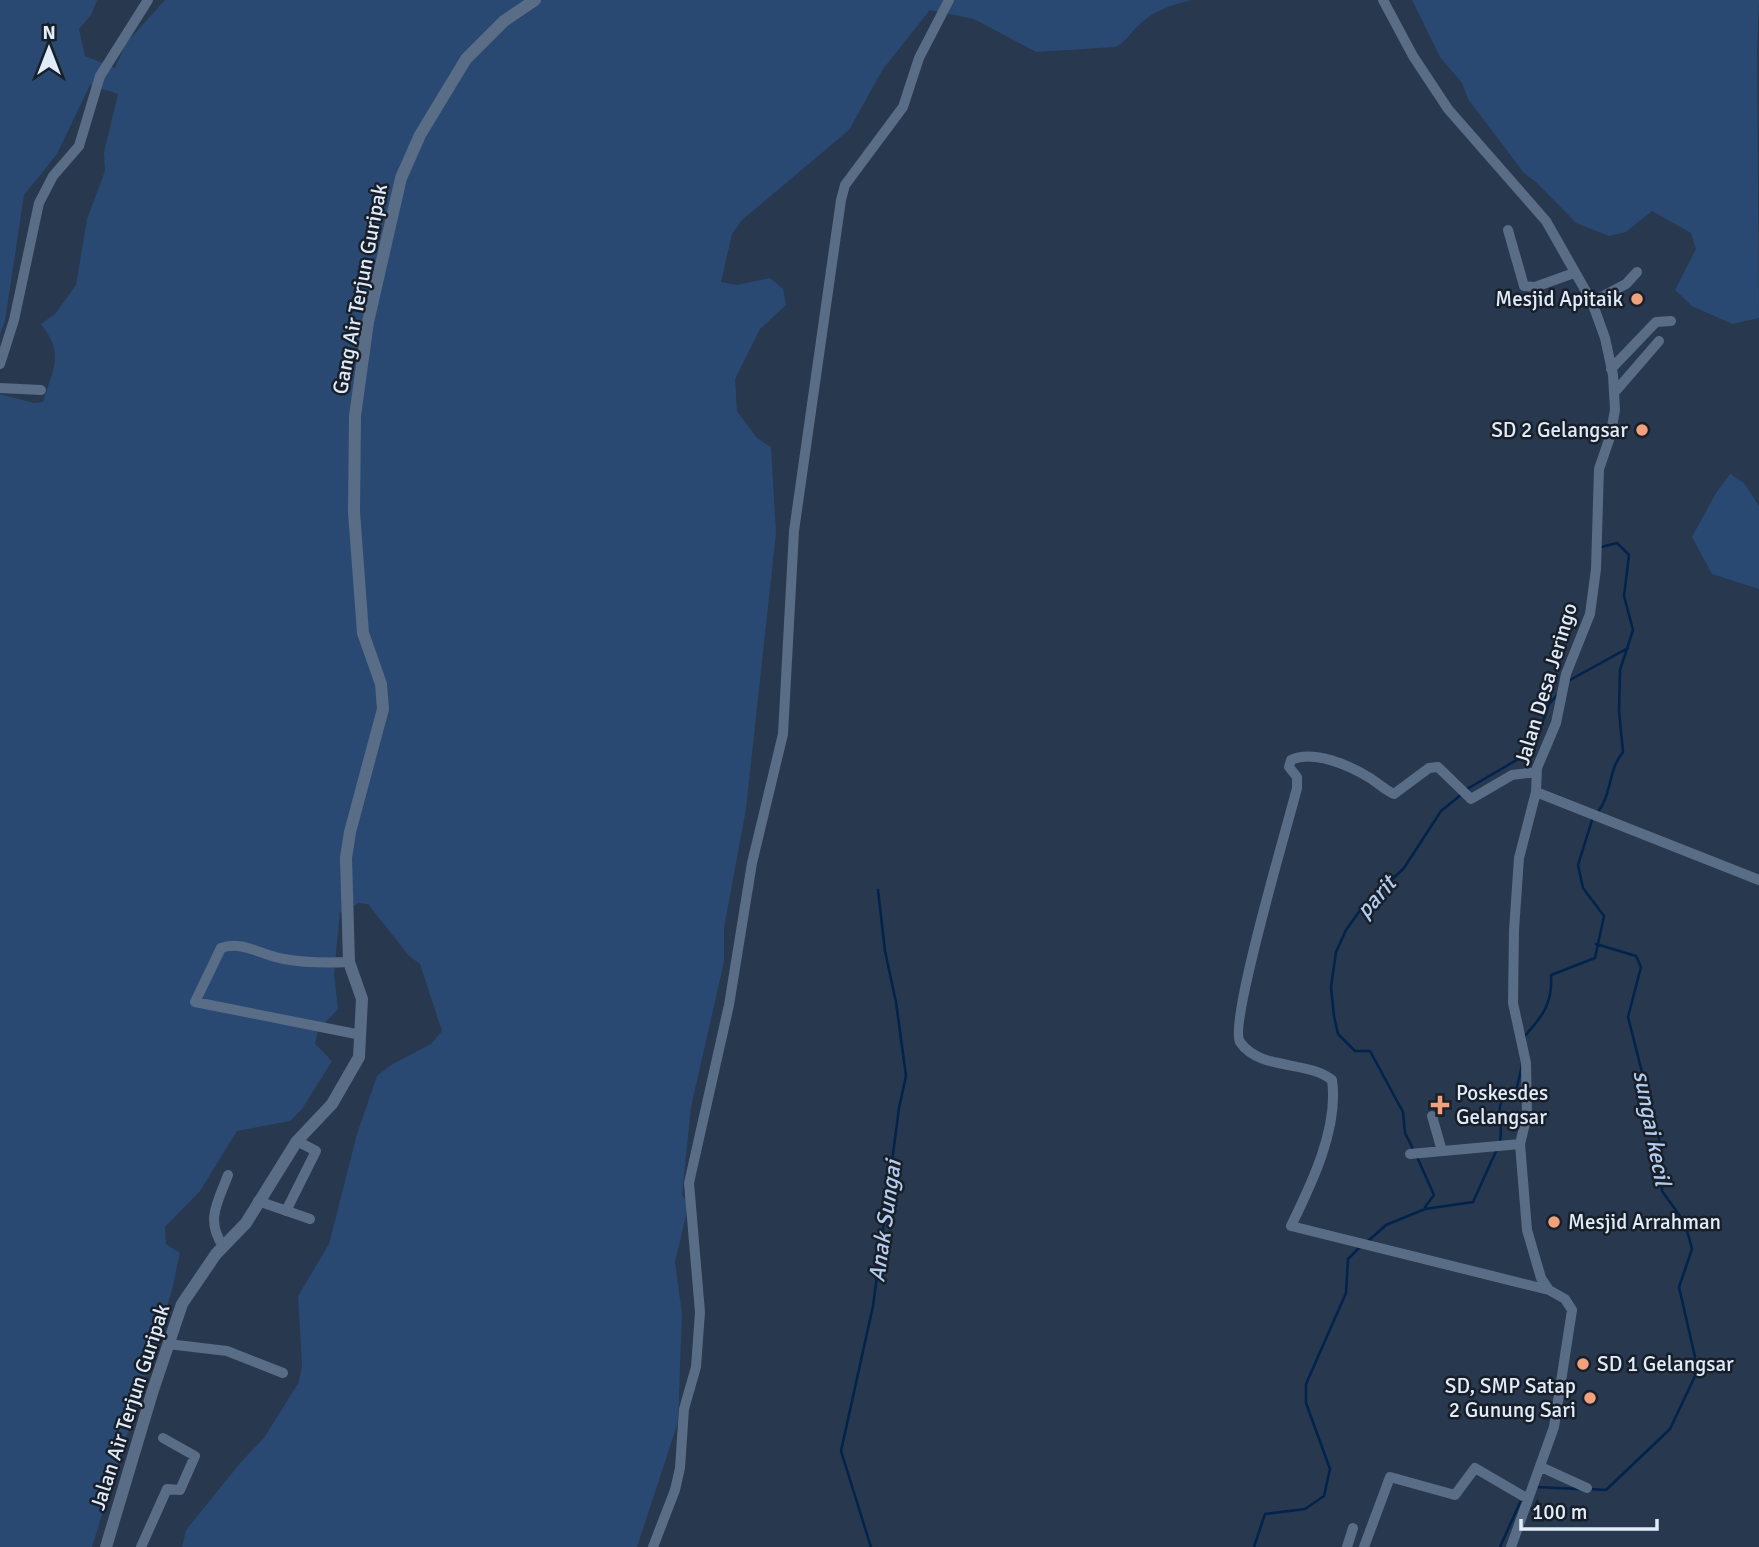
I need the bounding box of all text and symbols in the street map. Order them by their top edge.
north arrow [14,14,84,84]
text: N [42,21,56,45]
street label: Gang Air Terjun Guripak [327,181,393,396]
place label: Mesjid Apitaik [1495,286,1623,312]
marker: Mesjid Apitaik [1629,291,1645,307]
place label: SD 2 Gelangsar [1491,417,1628,443]
marker: SD 2 Gelangsar [1634,422,1650,438]
street label: Jalan Desa Jeringo [1509,600,1583,768]
water label: parit [1350,868,1404,924]
water label: sungai kecil [1627,1068,1678,1190]
place label: Poskesdes Gelangsar [1456,1080,1548,1130]
marker: Poskesdes Gelangsar [1430,1095,1450,1115]
water label: Anak Sungai [862,1155,908,1284]
place label: Mesjid Arrahman [1568,1209,1721,1235]
marker: Mesjid Arrahman [1546,1214,1562,1230]
street label: Jalan Air Terjun Guripak [84,1300,176,1513]
place label: SD 1 Gelangsar [1597,1351,1734,1377]
marker: SD 1 Gelangsar [1575,1356,1591,1372]
place label: SD, SMP Satap 2 Gunung Sari [1445,1373,1576,1423]
marker: SD, SMP Satap 2 Gunung Sari [1582,1390,1598,1406]
scale bar [1521,1488,1658,1532]
text: 100 m [1532,1499,1587,1525]

